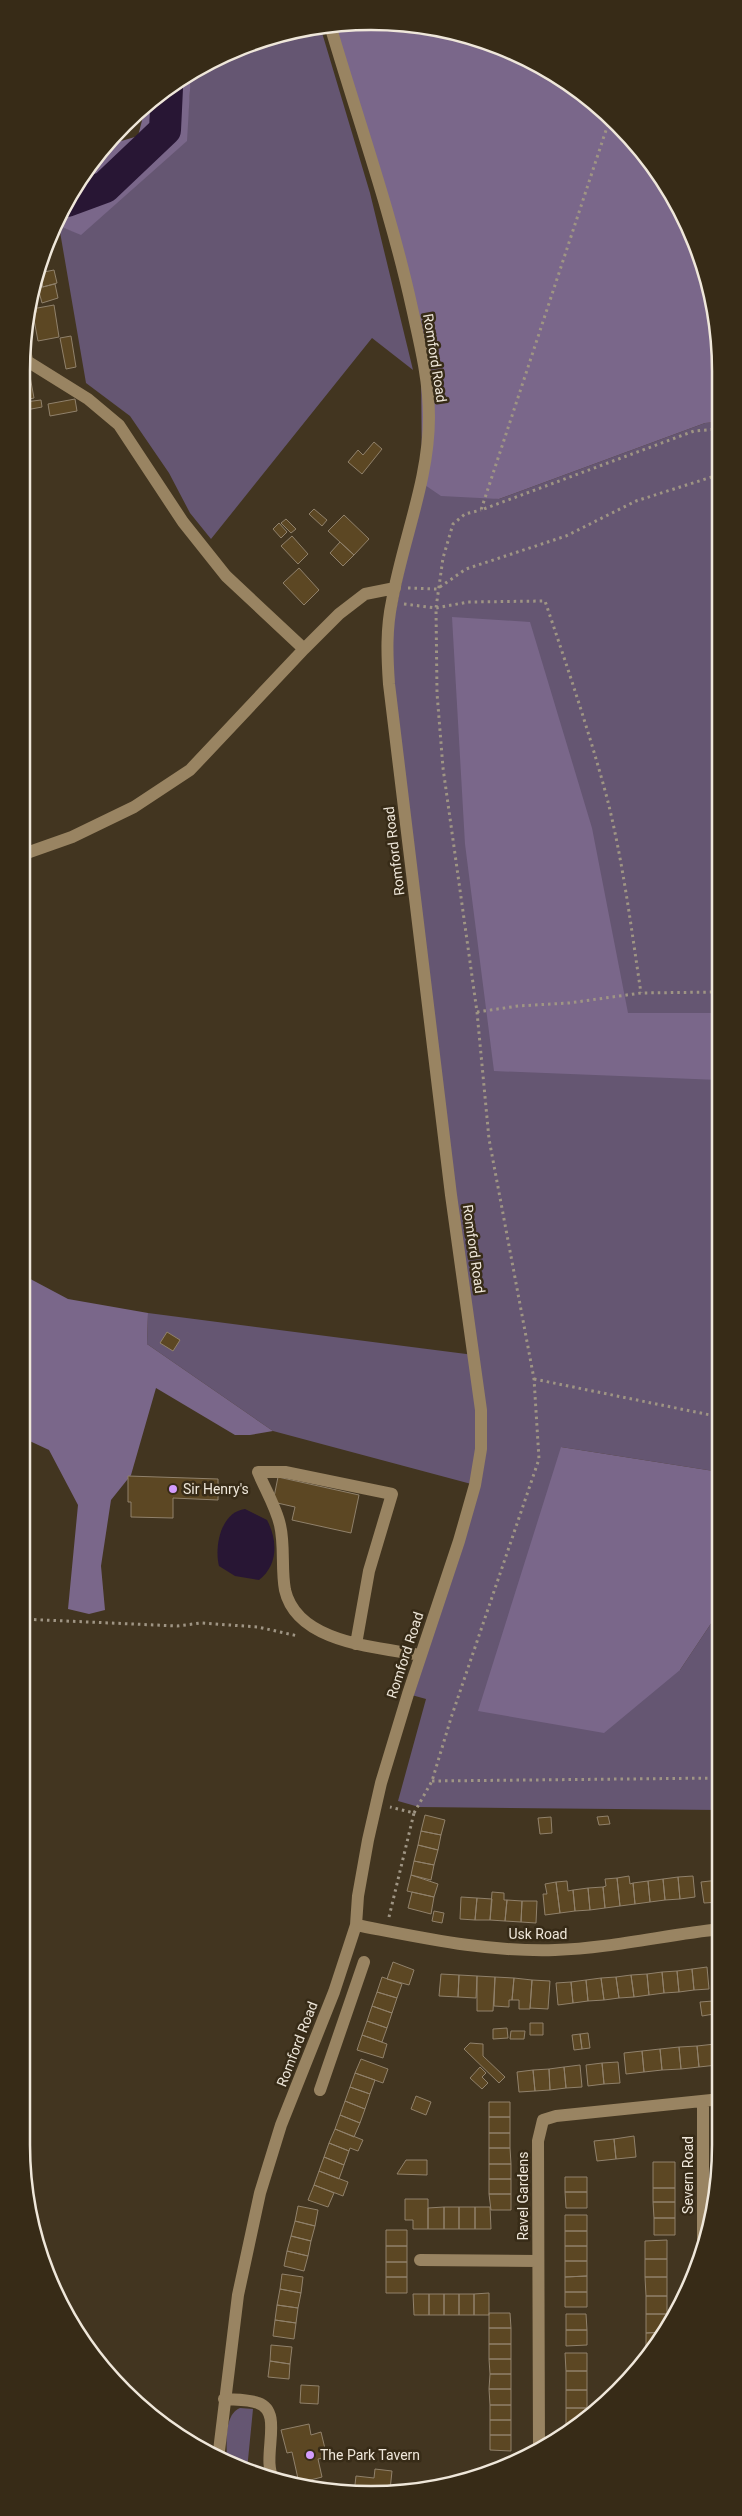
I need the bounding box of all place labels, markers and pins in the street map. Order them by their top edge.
place label: Sir Henry's [183,1481,249,1497]
marker: Sir Henry's [167,1483,179,1495]
place label: The Park Tavern [320,2447,420,2463]
marker: The Park Tavern [304,2449,316,2461]

